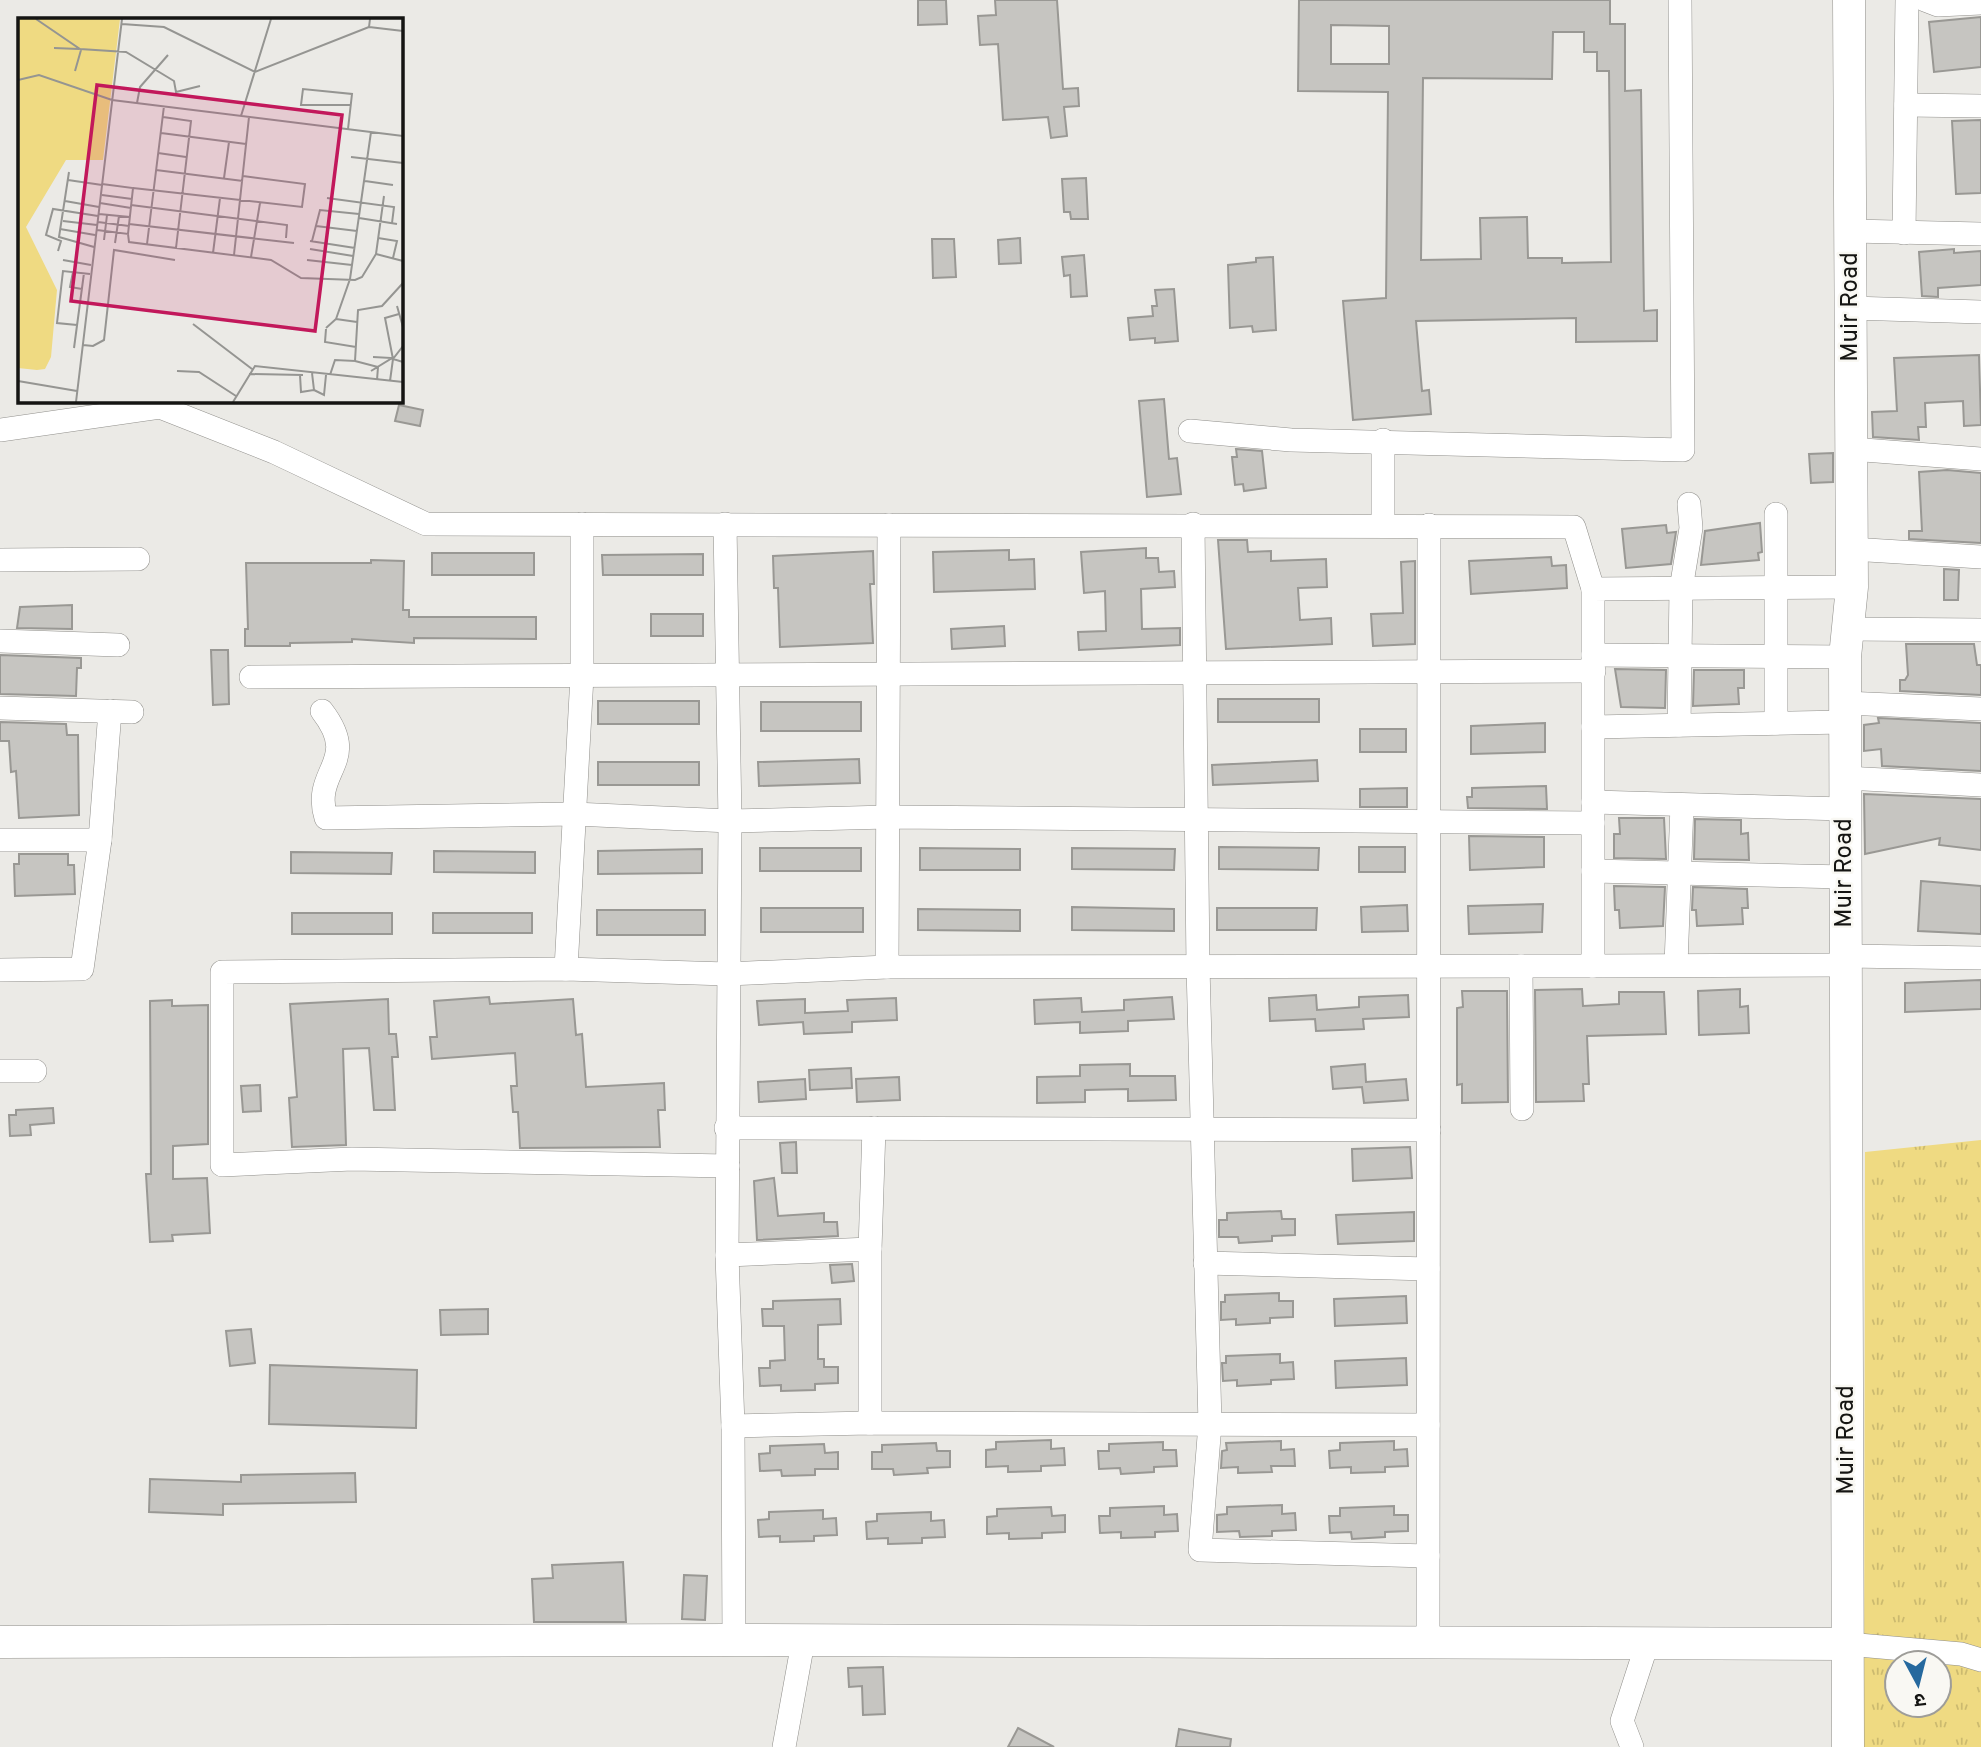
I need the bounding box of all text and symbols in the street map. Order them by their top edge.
inset map [18,18,402,402]
street label: Muir Road [1836,252,1866,362]
street label: Muir Road [1830,818,1860,928]
street label: Muir Road [1832,1385,1862,1495]
north arrow [1883,1649,1953,1719]
text: उ [1912,1686,1927,1712]

